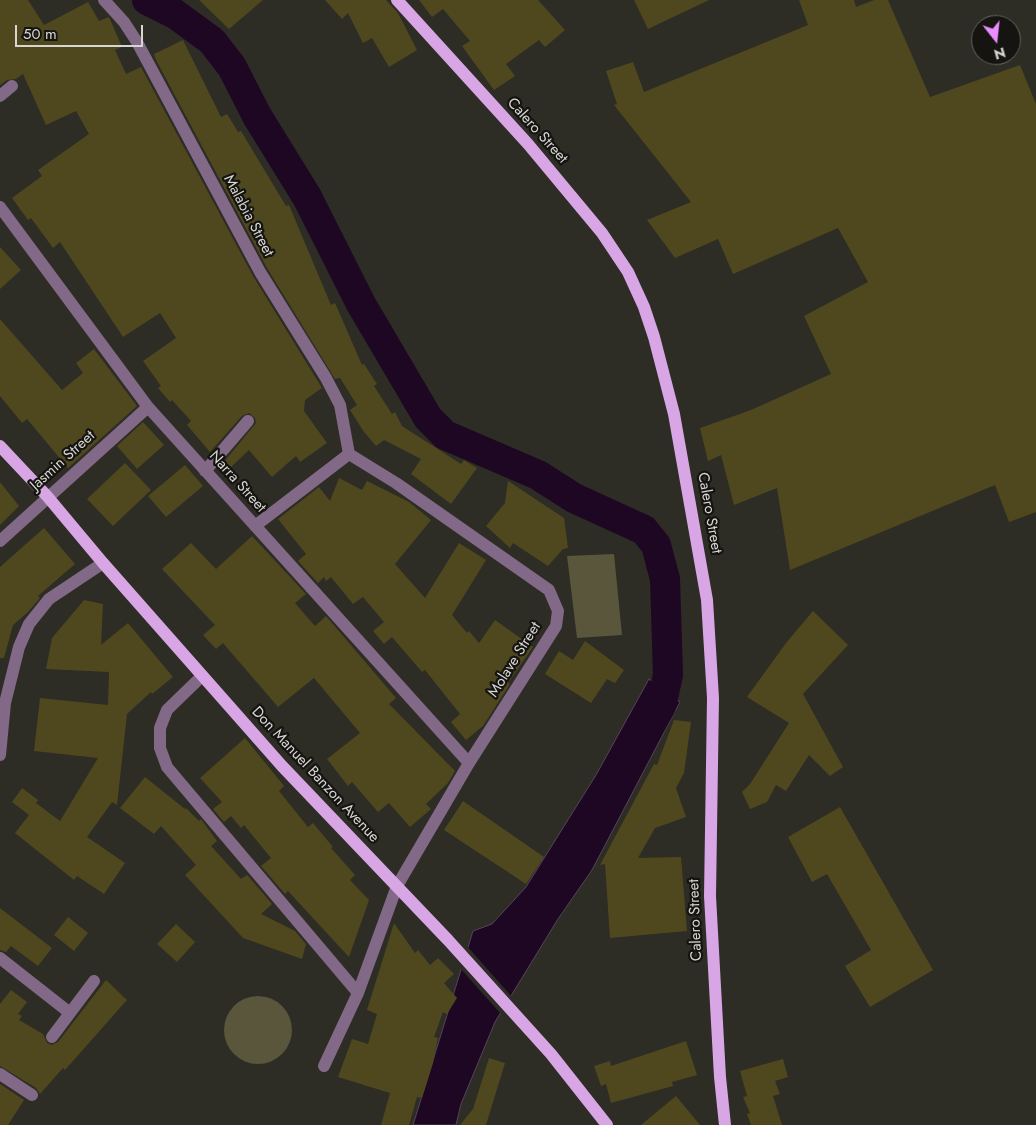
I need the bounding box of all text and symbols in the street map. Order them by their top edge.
scale bar [18,15,145,47]
north arrow [971,15,1021,65]
text: 50 m [23,23,57,45]
text: N [992,42,1008,65]
street label: Calero Street [503,94,571,168]
street label: Malabia Street [219,172,277,260]
street label: Jasmin Street [27,427,99,495]
street label: Narra Street [205,448,269,516]
street label: Calero Street [693,471,725,555]
street label: Molave Street [485,619,545,701]
street label: Don Manuel Banzon Avenue [247,703,383,847]
street label: Calero Street [686,879,706,961]

